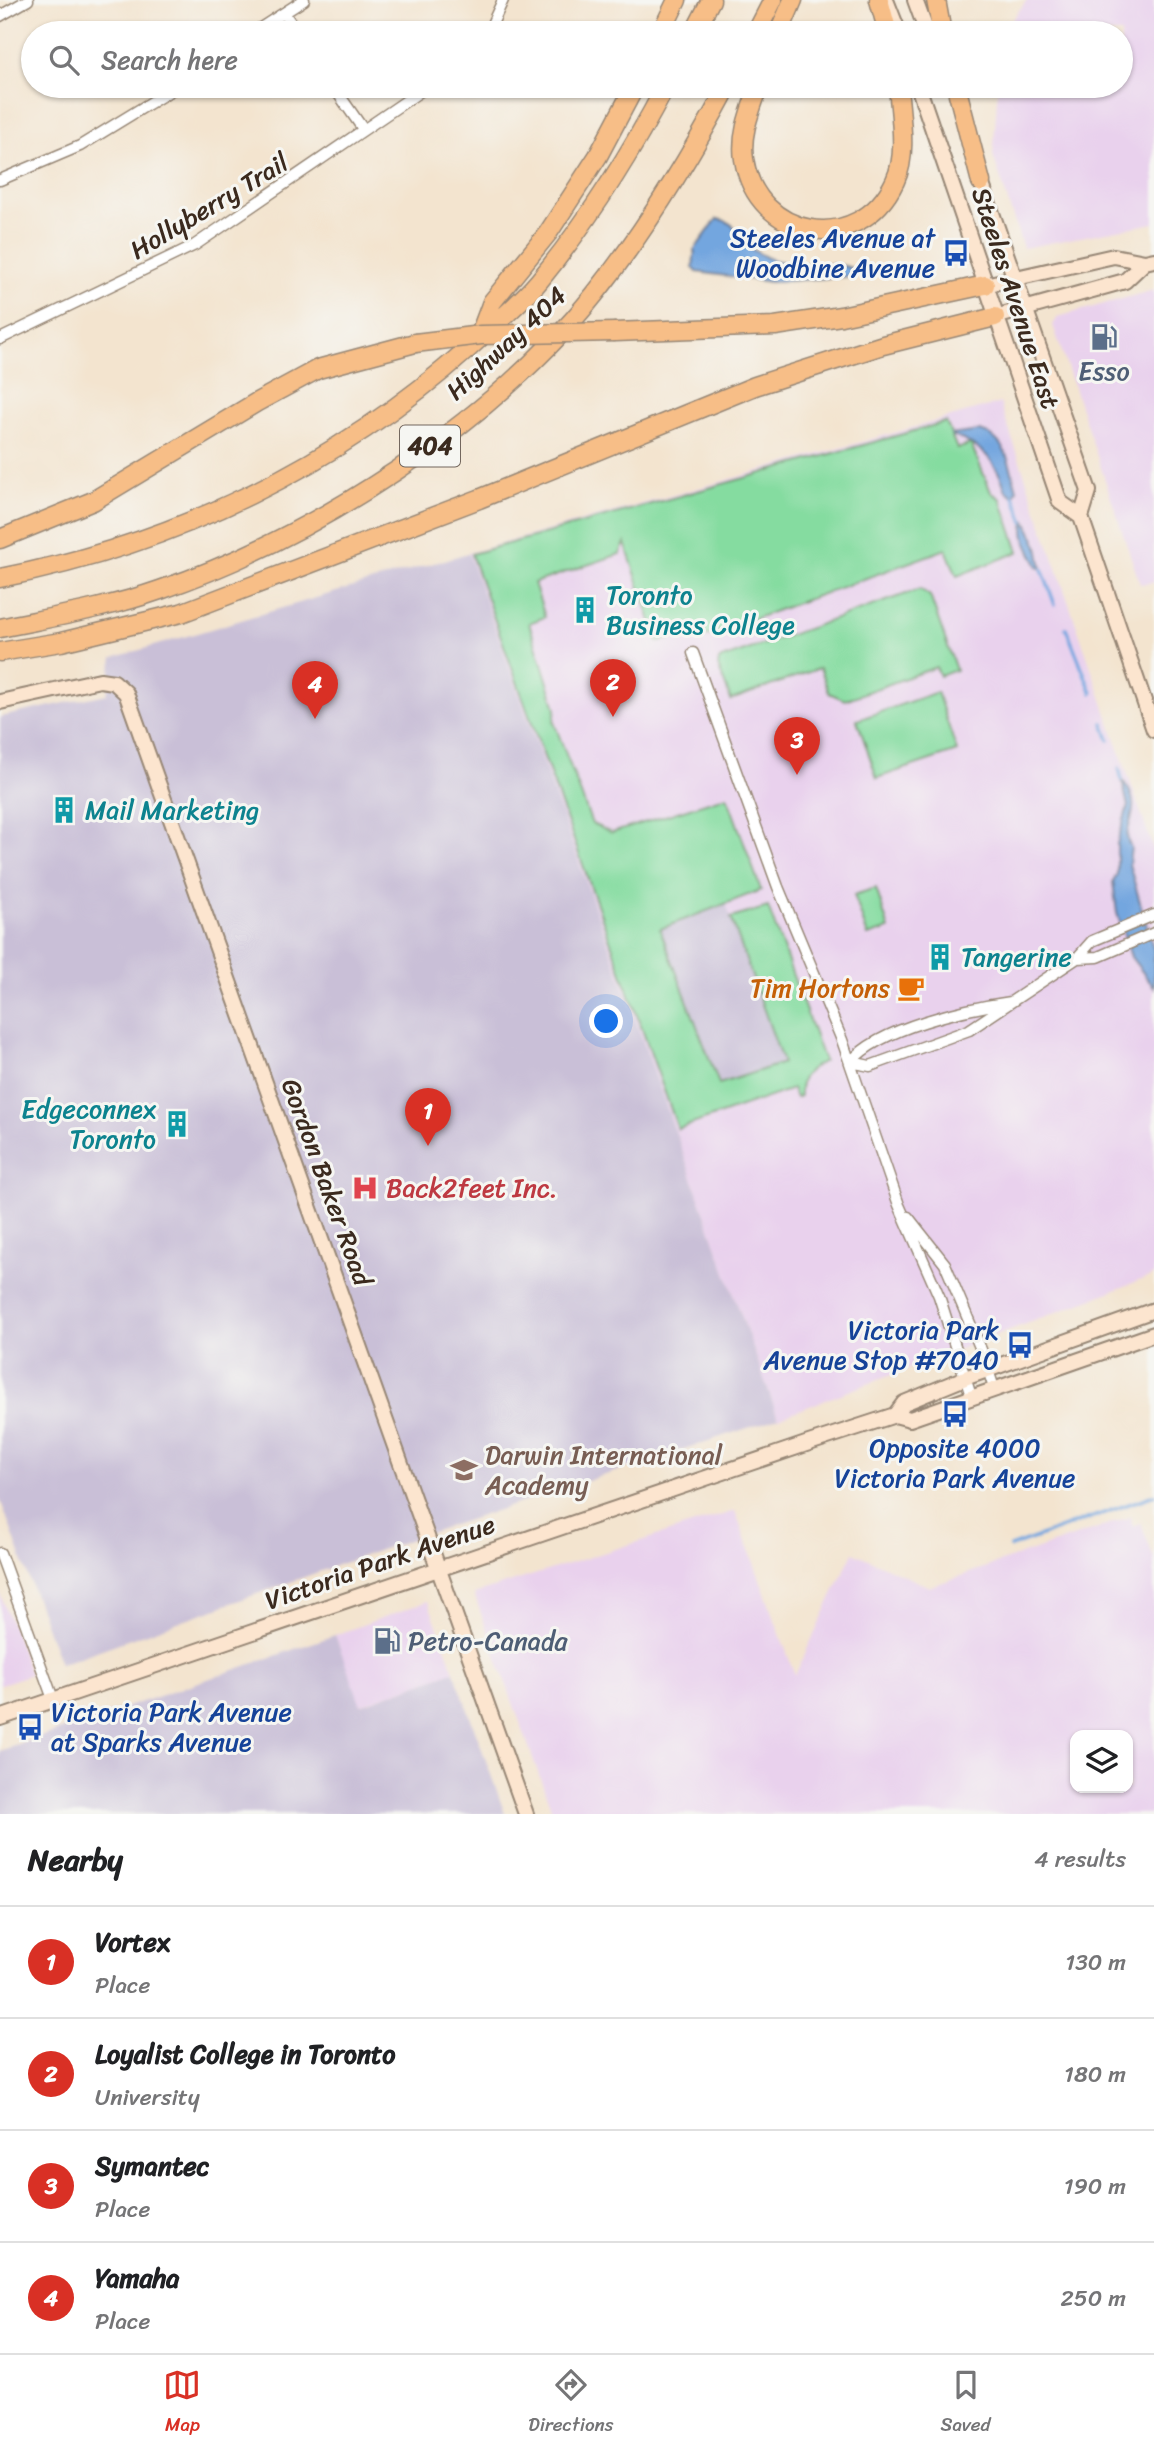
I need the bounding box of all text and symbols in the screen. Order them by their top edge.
search box [21,21,1133,98]
text: Search here [101,37,238,83]
icon: search [45,41,83,79]
street label: Hollyberry Trail [120,140,298,272]
street label: Steeles Avenue East [958,181,1074,415]
place label: Steeles Avenue at Woodbine Avenue [730,215,937,291]
bus stop icon: Steeles Avenue at Woodbine Avenue [941,238,971,268]
street label: Highway 404 [435,274,577,412]
fuel station icon: Esso [1089,322,1119,352]
place label: Esso [1078,348,1130,394]
road number: 404 [400,426,460,466]
place label: Toronto Business College [606,572,795,648]
building icon: Toronto Business College [570,595,600,625]
pin: 2 [590,659,636,717]
pin: 4 [292,661,338,719]
pin: 3 [774,717,820,775]
place label: Mail Marketing [85,787,259,833]
building icon: Mail Marketing [49,795,79,825]
place label: Tangerine [961,934,1072,980]
building icon: Tangerine [925,942,955,972]
place label: Tim Hortons [750,965,890,1011]
cafe icon: Tim Hortons [896,973,926,1003]
your location [589,1004,623,1038]
street label: Gordon Baker Road [268,1072,387,1294]
place label: Edgeconnex Toronto [21,1086,157,1162]
pin: 1 [405,1088,451,1146]
building icon: Edgeconnex Toronto [162,1109,192,1139]
place label: Back2feet Inc. [386,1165,558,1211]
hospital icon: Back2feet Inc. [350,1173,380,1203]
place label: Victoria Park Avenue Stop #7040 [763,1307,999,1383]
bus stop icon: Victoria Park Avenue Stop #7040 [1005,1330,1035,1360]
bus stop icon: Opposite 4000 Victoria Park Avenue [940,1399,970,1429]
place label: Opposite 4000 Victoria Park Avenue [835,1425,1075,1501]
place label: Darwin International Academy [484,1432,723,1508]
school or university icon: Darwin International Academy [449,1455,479,1485]
street label: Victoria Park Avenue [259,1501,501,1623]
place label: Petro-Canada [408,1618,569,1664]
fuel station icon: Petro-Canada [372,1626,402,1656]
place label: Victoria Park Avenue at Sparks Avenue [51,1689,292,1765]
bus stop icon: Victoria Park Avenue at Sparks Avenue [15,1712,45,1742]
map controls [1070,1730,1133,1793]
button: layers [1070,1730,1133,1793]
text: Nearby [28,1833,123,1887]
text: 4 results [1034,1839,1126,1880]
text: Vortex [95,1919,170,1965]
text: 1 [46,1942,56,1983]
text: 130 m [1065,1942,1126,1983]
text: Place [95,1965,150,2006]
text: Loyalist College in Toronto [95,2031,396,2077]
text: 2 [44,2054,58,2095]
text: 180 m [1064,2054,1126,2095]
text: University [95,2077,200,2118]
text: Symantec [95,2143,210,2189]
text: 3 [45,2166,57,2207]
text: 190 m [1064,2166,1126,2207]
text: Place [95,2189,150,2230]
text: Yamaha [95,2255,179,2301]
text: 4 [44,2278,58,2319]
text: 250 m [1060,2278,1126,2319]
text: Place [95,2301,150,2342]
tab: Map [163,2366,201,2441]
tab: Directions [528,2366,614,2441]
tab: Saved [940,2366,991,2441]

